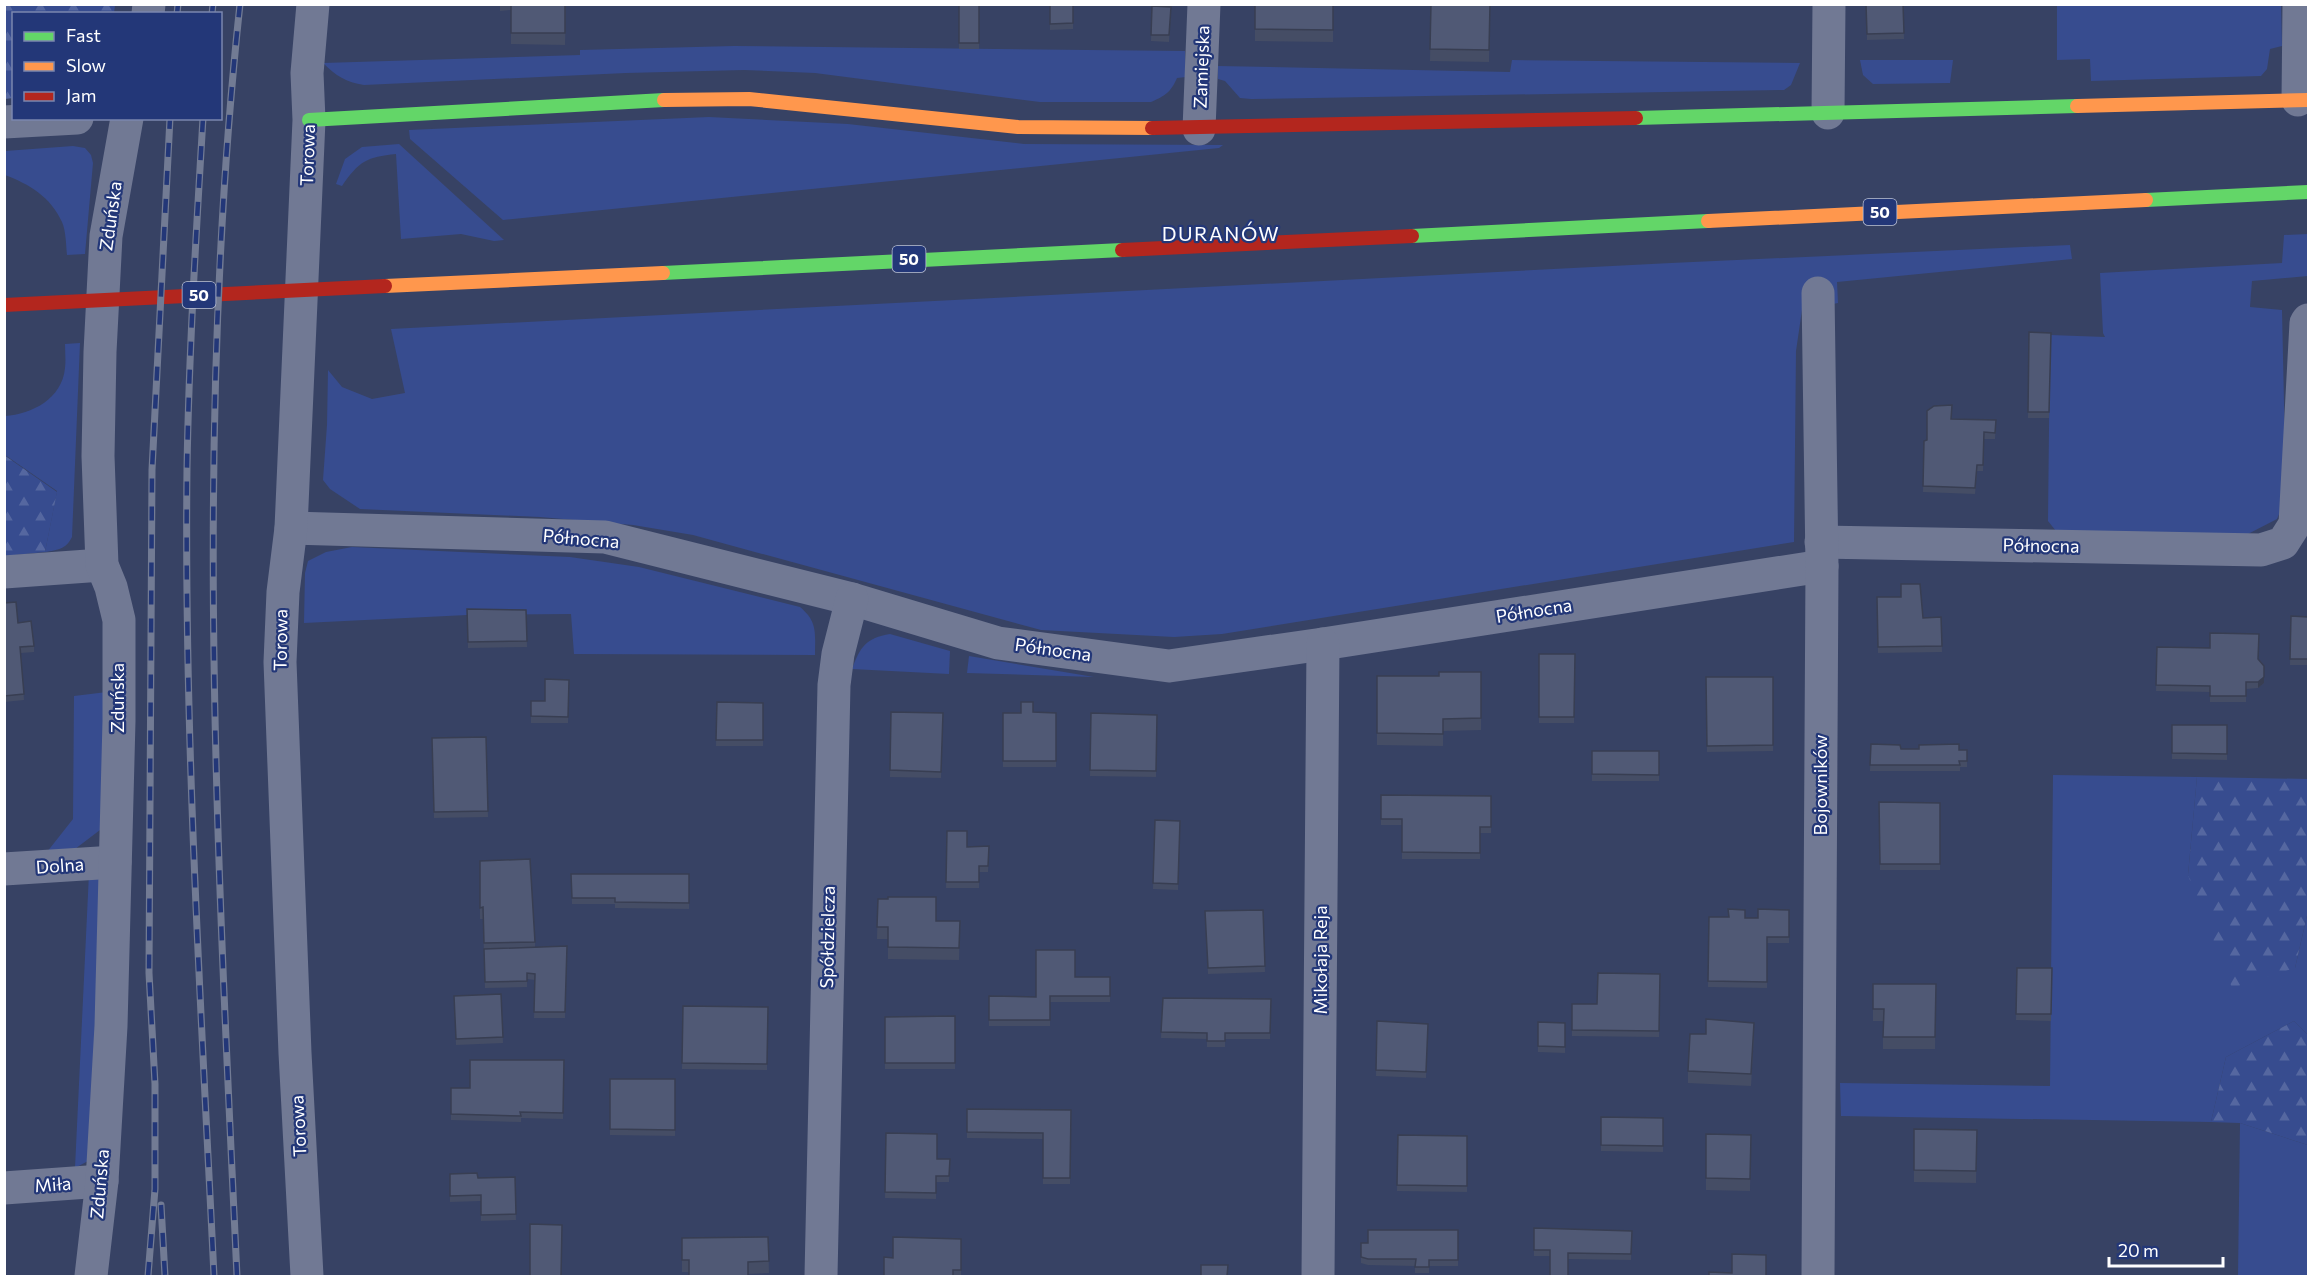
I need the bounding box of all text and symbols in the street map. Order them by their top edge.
legend [12,12,222,120]
text: Fast [66,24,101,46]
street label: Zamiejska [1189,25,1213,109]
text: Slow [66,54,106,76]
text: Jam [66,84,96,106]
street label: Torowa [295,124,319,186]
street label: Zduńska [94,180,126,252]
road number: 50 [1864,199,1896,225]
district label: DURANÓW [1162,221,1280,245]
road number: 50 [892,246,926,272]
road number: 50 [182,282,216,308]
street label: Północna [542,524,620,552]
street label: Północna [2002,533,2080,557]
street label: Północna [1494,593,1574,627]
street label: Torowa [268,609,292,671]
street label: Północna [1014,633,1093,665]
street label: Zduńska [106,663,128,733]
street label: Bojowników [1809,735,1831,835]
street label: Dolna [35,852,85,878]
street label: Spółdzielcza [815,885,839,989]
street label: Mikołaja Reja [1309,905,1331,1015]
street label: Torowa [285,1095,311,1158]
street label: Zduńska [85,1148,113,1220]
street label: Miła [34,1172,72,1196]
scale bar [2109,1230,2223,1268]
text: 20 m [2118,1239,2159,1261]

